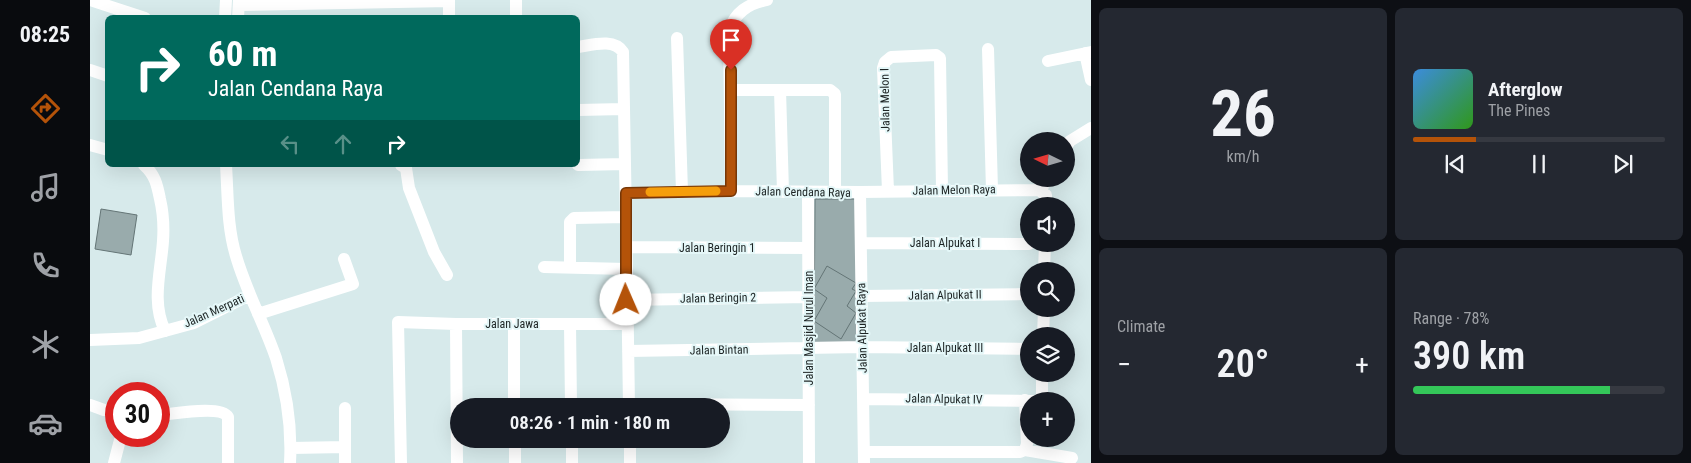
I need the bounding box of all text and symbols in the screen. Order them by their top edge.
pin [710,19,752,70]
text: 08:25 [20,22,70,47]
icon: arrive [717,26,745,54]
text: 60 m [208,34,277,75]
icon: right [125,35,190,100]
street label: Jalan Melon I [877,68,893,132]
text: Jalan Cendana Raya [208,76,383,101]
text: 26 [1210,76,1276,152]
text: Afterglow [1488,78,1562,101]
icon: directions [28,91,63,126]
text: The Pines [1488,101,1550,120]
icon: left [276,130,304,158]
icon: ahead [329,130,357,158]
icon: right [382,130,410,158]
north arrow [1020,132,1075,188]
map controls [1020,132,1075,447]
text: km/h [1227,147,1259,166]
icon: previous [1441,150,1469,178]
icon: pause [1525,150,1553,178]
icon: next [1609,150,1637,178]
icon: music [28,170,63,205]
street label: Jalan Melon Raya [912,182,996,198]
street label: Jalan Cendana Raya [755,184,851,200]
button: sound [1020,197,1075,252]
street label: Jalan Alpukat I [910,236,980,250]
street label: Jalan Beringin 1 [679,241,755,255]
icon: phone [28,248,63,283]
button: search [1020,262,1075,317]
street label: Jalan Masjid Nurul Iman [802,270,816,385]
position arrow [599,273,651,325]
street label: Jalan Alpukat Raya [854,283,870,373]
street label: Jalan Alpukat II [908,287,982,303]
street label: Jalan Beringin 2 [680,290,756,306]
street label: Jalan Merpati [181,291,247,331]
text: Range · 78% [1413,309,1489,328]
street label: Jalan Jawa [485,317,539,331]
text: Climate [1117,317,1165,336]
icon: climate [28,327,63,362]
button: layers [1020,327,1075,382]
text: 390 km [1413,334,1525,378]
street label: Jalan Alpukat III [907,341,983,355]
street label: Jalan Bintan [689,342,749,358]
text: 20° [1217,342,1269,386]
text: − [1117,348,1131,381]
text: + [1355,348,1369,381]
speed limit sign: 30 [105,382,170,447]
street label: Jalan Alpukat IV [905,391,983,407]
button: + [1020,392,1075,447]
icon: car [28,406,63,441]
text: 08:26 · 1 min · 180 m [510,411,670,434]

